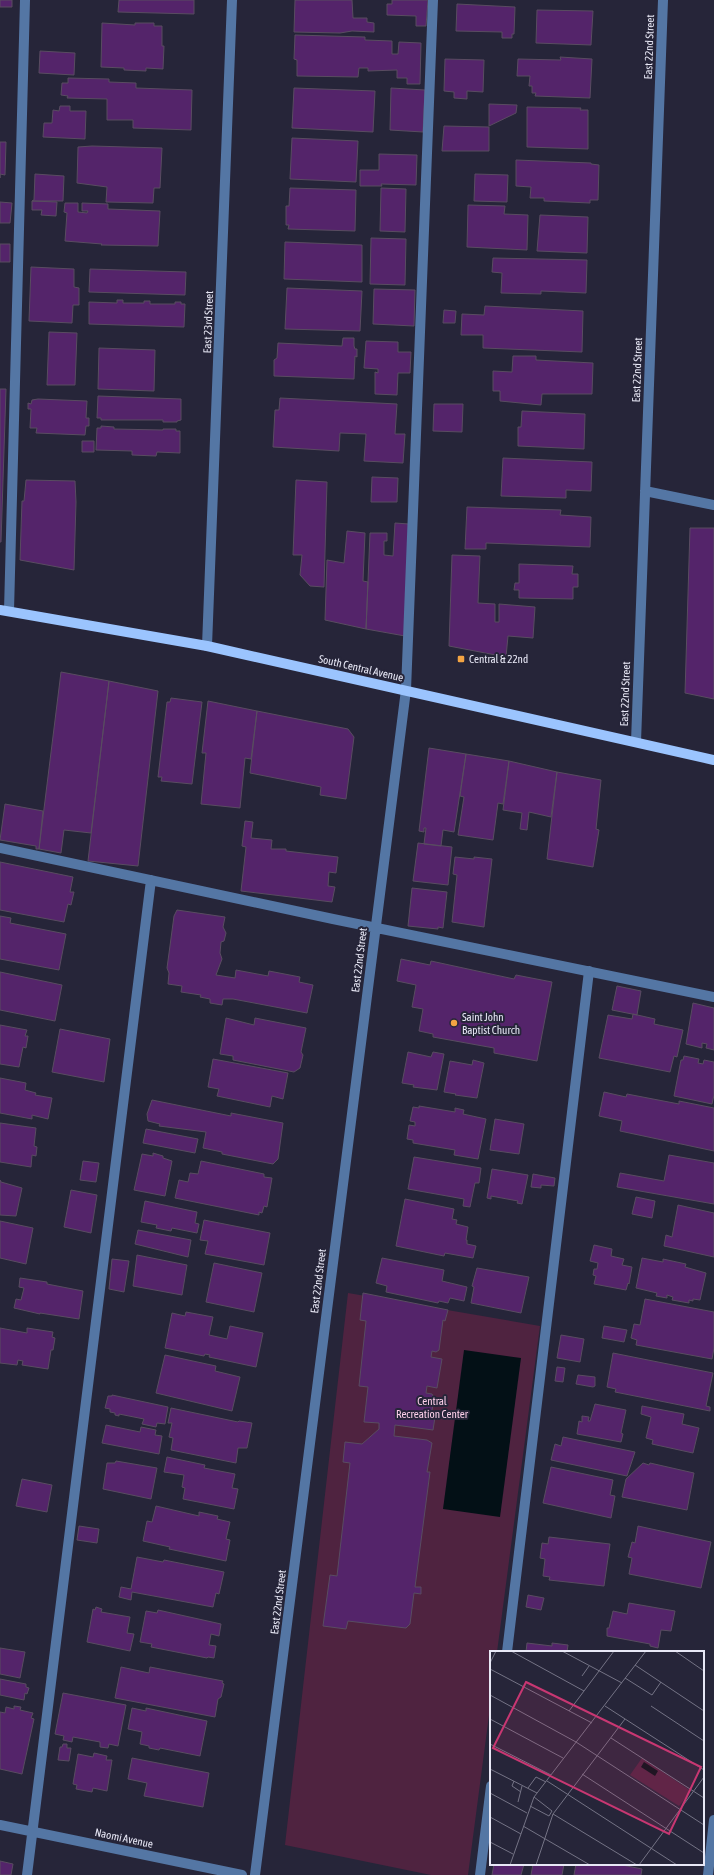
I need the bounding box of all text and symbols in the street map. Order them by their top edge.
street label: East 22nd Street [642,14,656,80]
street label: East 23rd Street [201,290,215,354]
street label: East 22nd Street [630,337,644,403]
street label: South Central Avenue [317,652,405,684]
place label: Central & 22nd [469,653,528,665]
marker: Central & 22nd [456,654,466,664]
street label: East 22nd Street [618,661,632,727]
street label: East 22nd Street [349,927,369,993]
place label: Saint John Baptist Church [462,1011,520,1036]
marker: Saint John Baptist Church [449,1018,459,1028]
street label: East 22nd Street [308,1248,328,1314]
park label: Central Recreation Center [396,1395,469,1420]
street label: East 22nd Street [268,1569,288,1635]
inset map [490,1651,704,1865]
street label: Naomi Avenue [94,1826,154,1850]

